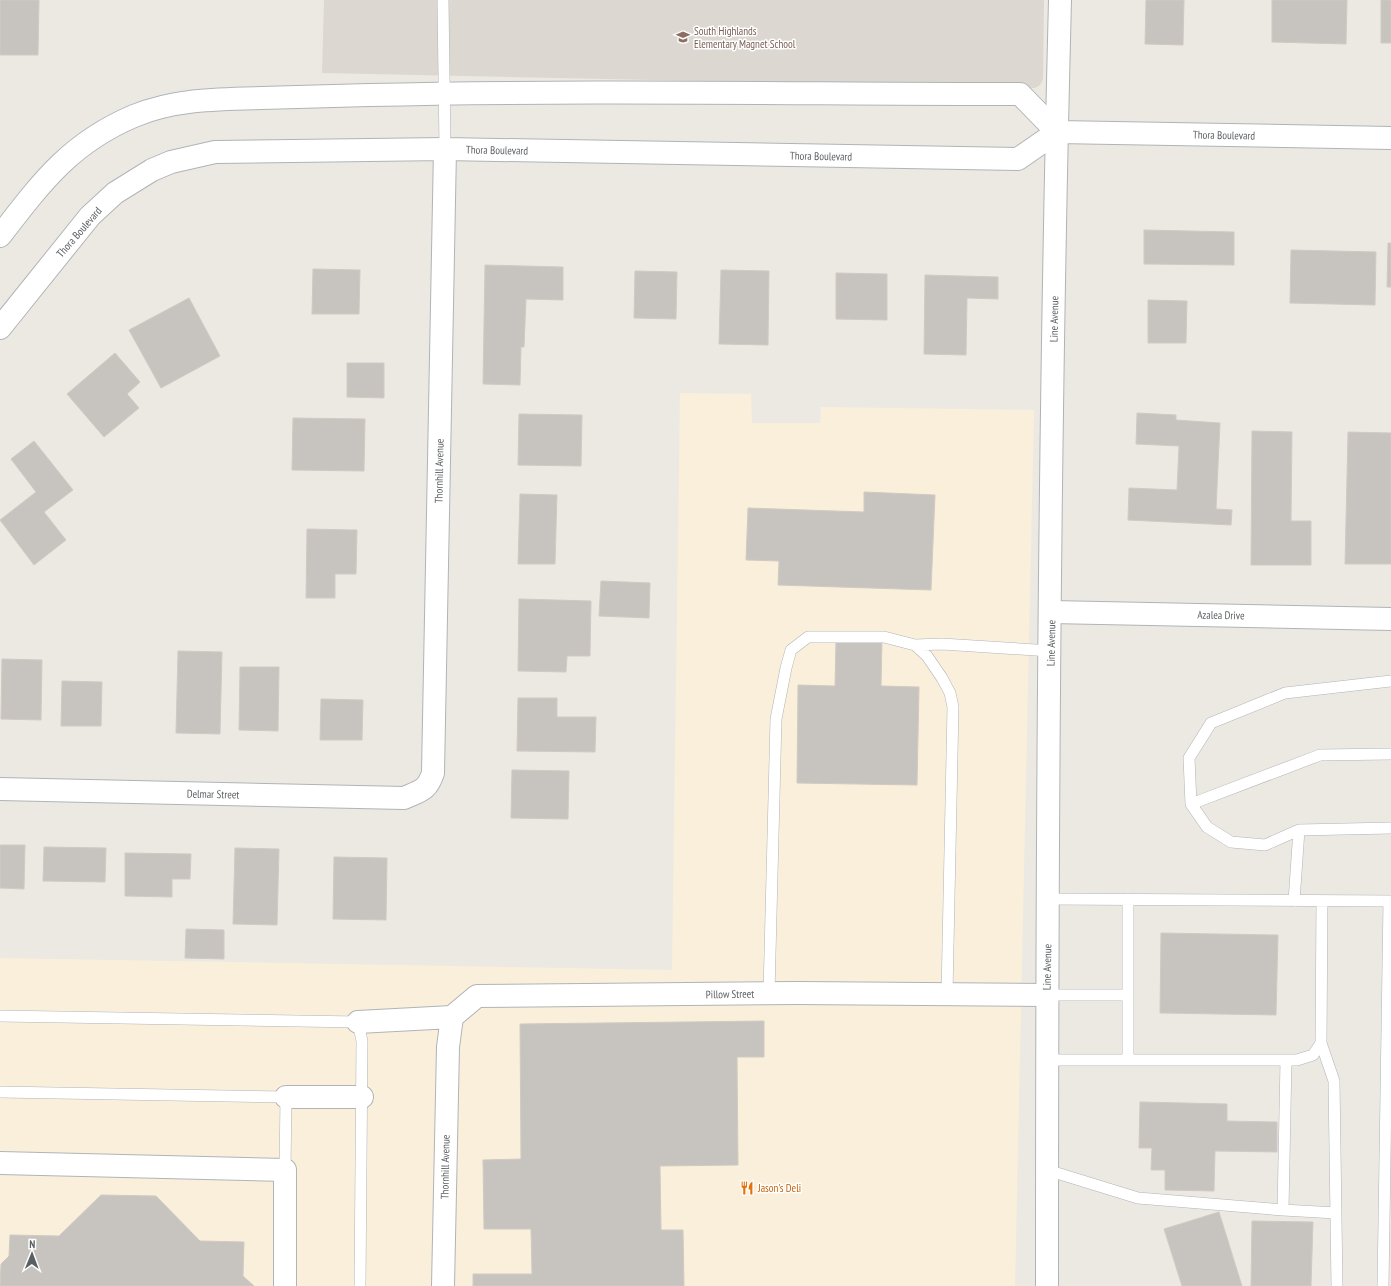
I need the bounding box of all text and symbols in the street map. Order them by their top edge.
place label: South Highlands Elementary Magnet School [694,24,796,51]
school or university icon: South Highlands Elementary Magnet School [675,29,691,45]
street label: Thora Boulevard [1193,127,1256,143]
street label: Thora Boulevard [466,142,529,158]
street label: Thora Boulevard [790,148,853,164]
street label: Thora Boulevard [53,204,105,260]
street label: Line Avenue [1047,295,1061,342]
street label: Thornhill Avenue [431,438,447,503]
street label: Azalea Drive [1197,608,1245,622]
street label: Line Avenue [1044,619,1058,666]
street label: Delmar Street [187,787,239,801]
street label: Line Avenue [1040,943,1054,990]
street label: Pillow Street [706,987,754,1001]
street label: Thornhill Avenue [437,1134,453,1199]
restaurant icon: Jason's Deli [739,1180,755,1196]
place label: Jason's Deli [757,1181,801,1195]
north arrow [12,1234,52,1274]
text: N [29,1237,35,1251]

